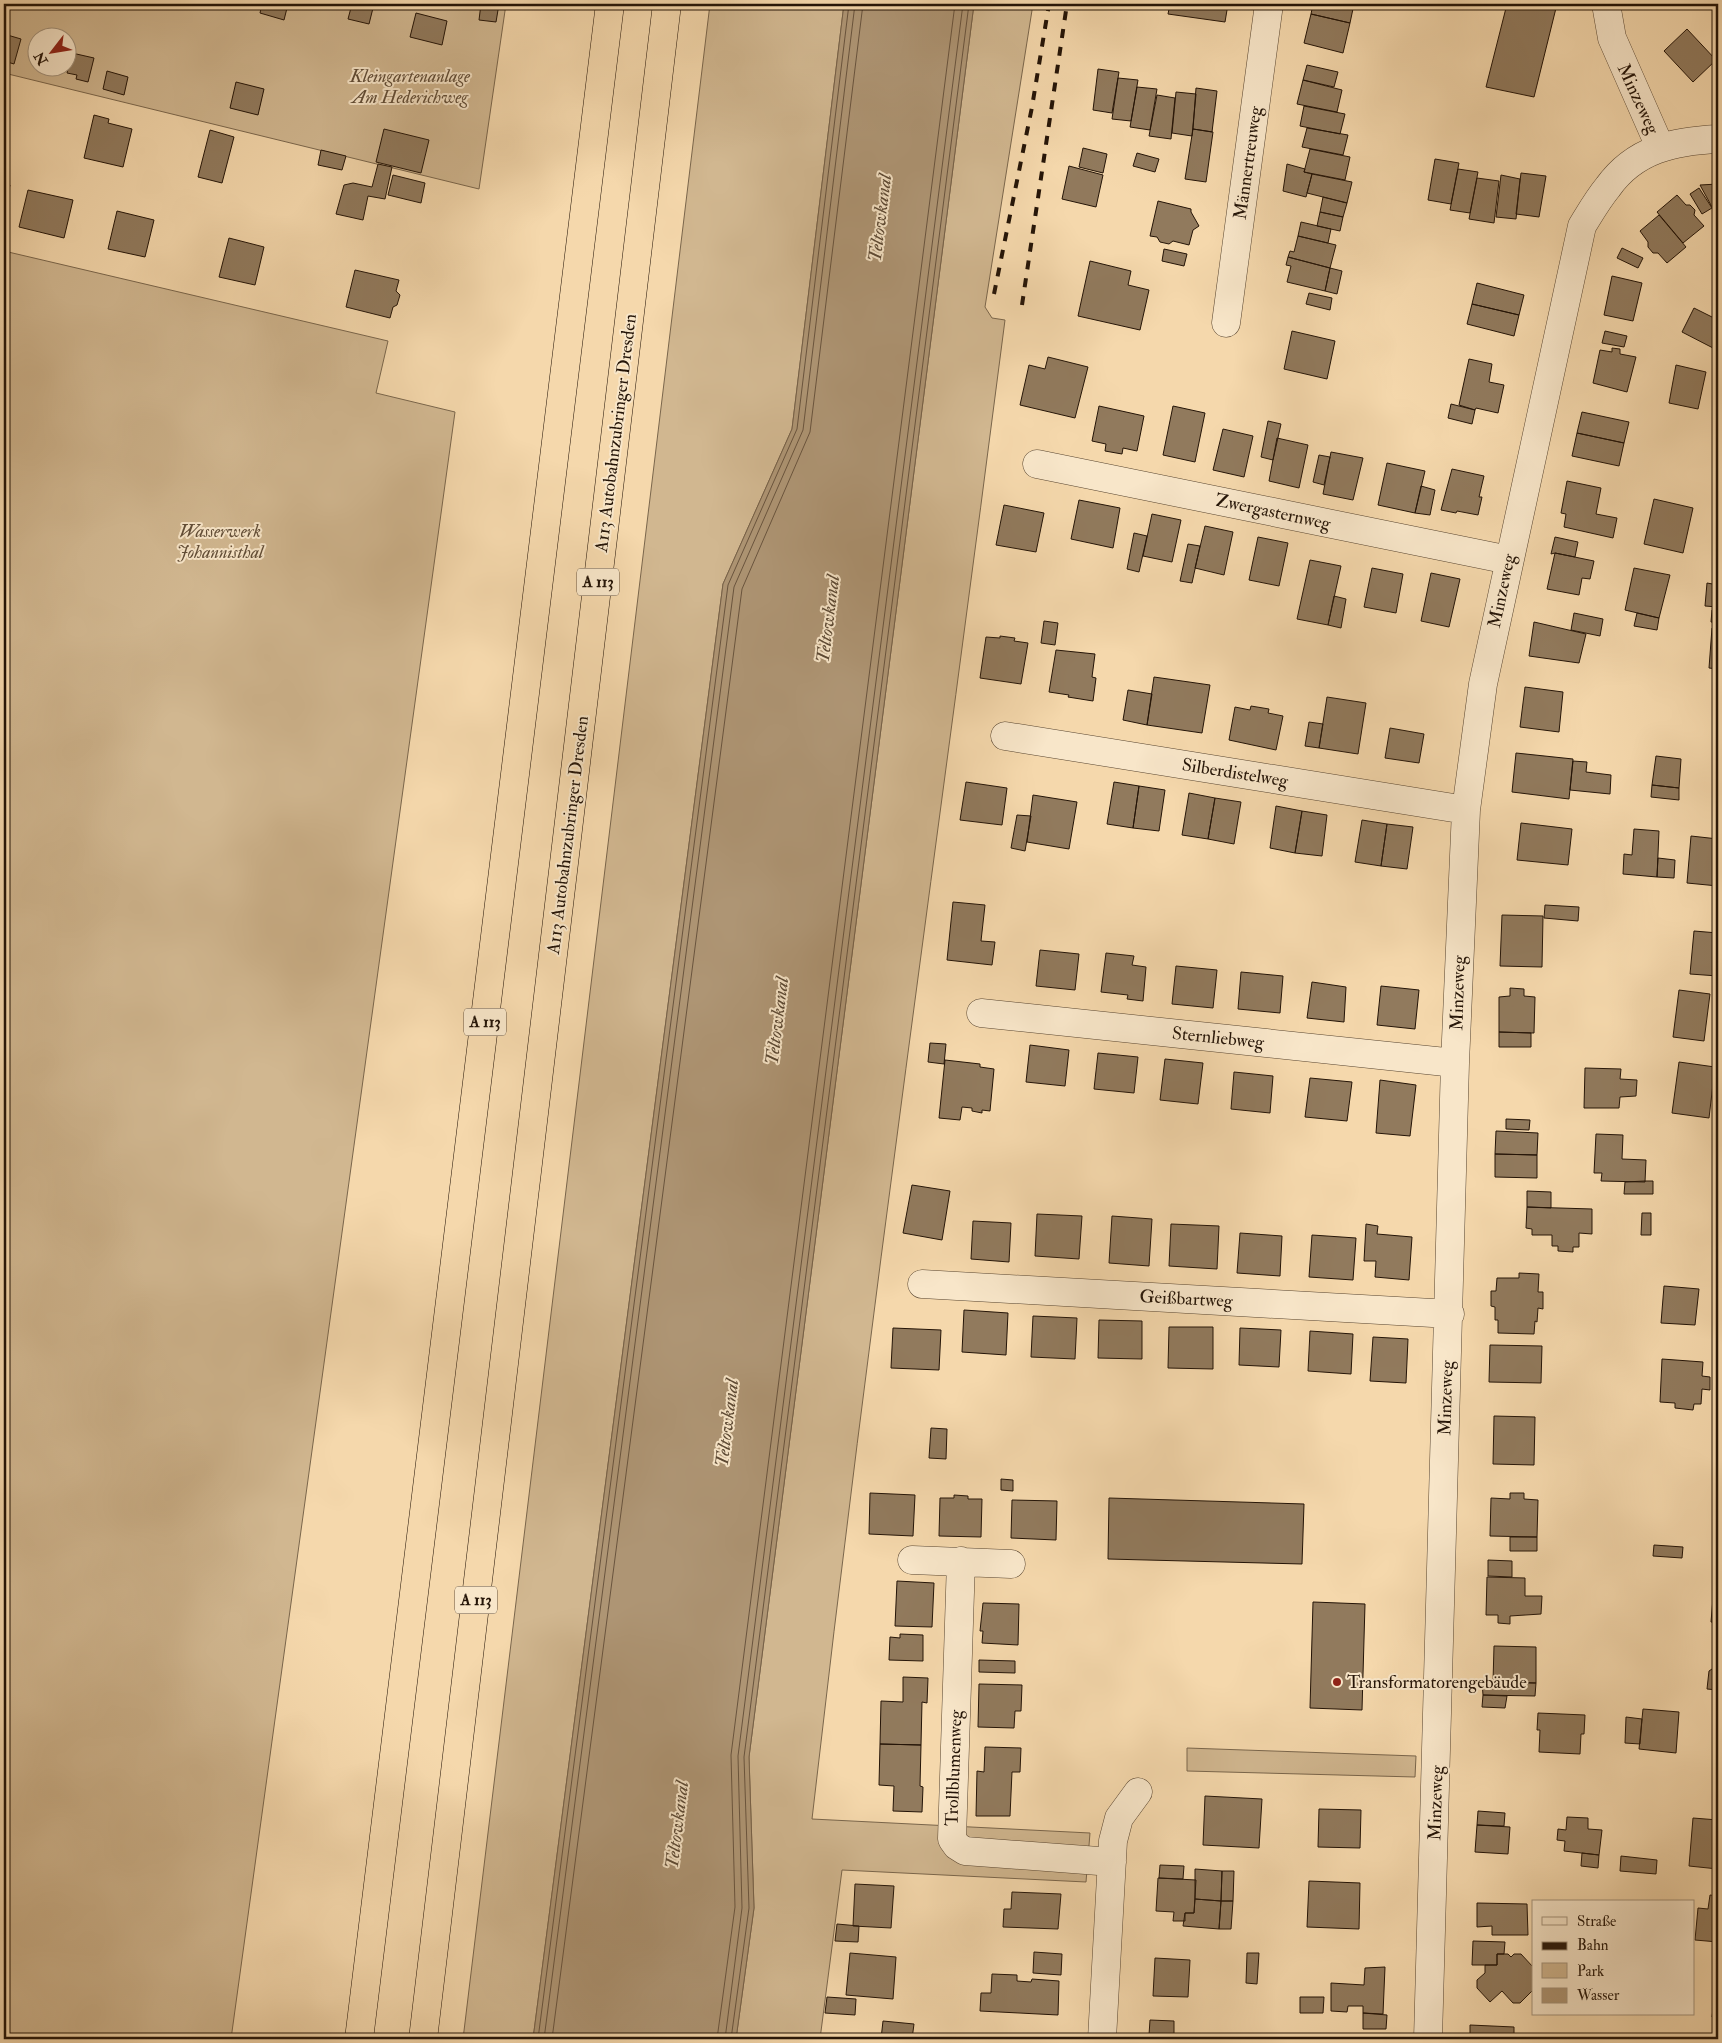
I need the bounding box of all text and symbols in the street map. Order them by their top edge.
north arrow [28,28,78,78]
text: N [31,48,52,69]
street label: Minzeweg [1612,60,1665,139]
park label: Kleingartenanlage Am Hederichweg [349,65,471,109]
street label: Männertreuweg [1229,104,1267,221]
water label: Teltowkanal [863,171,897,263]
street label: A113 Autobahnzubringer Dresden [590,312,642,555]
street label: Zwergasternweg [1213,489,1334,536]
park label: Wasserwerk Johannisthal [177,520,265,564]
street label: Minzeweg [1483,551,1521,630]
road number: A 113 [577,568,619,596]
water label: Teltowkanal [811,572,845,664]
street label: A113 Autobahnzubringer Dresden [542,714,594,957]
street label: Silberdistelweg [1180,753,1291,793]
street label: Minzeweg [1445,954,1471,1031]
water label: Teltowkanal [760,974,794,1066]
road number: A 113 [464,1009,506,1036]
street label: Sternliebweg [1171,1022,1266,1054]
street label: Geißbartweg [1139,1285,1234,1313]
street label: Minzeweg [1433,1359,1459,1436]
water label: Teltowkanal [710,1376,744,1468]
road number: A 113 [455,1586,497,1614]
place label: Transformatorengebäude [1347,1671,1527,1694]
marker: Transformatorengebäude [1331,1676,1343,1688]
street label: Trollblumenweg [940,1708,968,1826]
street label: Minzeweg [1423,1764,1449,1841]
water label: Teltowkanal [660,1778,694,1870]
legend [1532,1900,1694,2016]
text: Straße [1577,1912,1616,1931]
text: Bahn [1577,1936,1609,1955]
text: Park [1577,1962,1604,1981]
text: Wasser [1576,1986,1620,2005]

